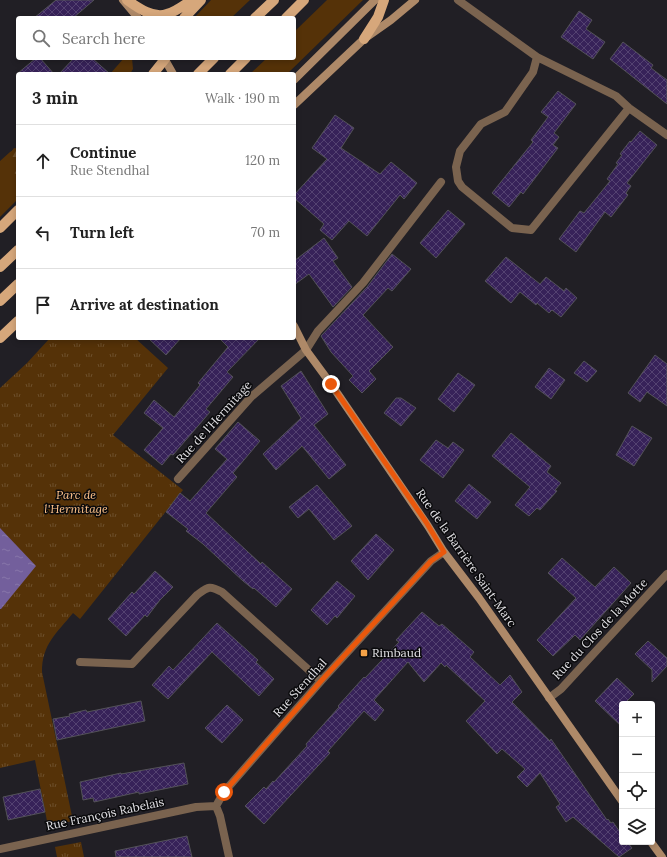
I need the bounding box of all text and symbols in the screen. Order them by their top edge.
search box [16,16,296,60]
icon: search [30,27,52,49]
text: Search here [62,29,145,48]
text: 3 min [32,87,78,109]
text: Walk · 190 m [205,90,280,107]
text: Continue [70,143,136,162]
icon: ahead [32,150,54,172]
text: 120 m [245,152,280,169]
text: Rue Stendhal [70,162,149,179]
icon: left [32,222,54,244]
text: Turn left [70,223,134,242]
text: 70 m [251,224,280,241]
icon: arrive [32,294,54,316]
text: Arrive at destination [70,295,219,314]
route end [322,375,340,393]
street label: Rue de l'Hermitage [173,377,255,466]
street label: Rue de la Barrière Saint-Marc [413,486,520,630]
park label: Parc de l'Hermitage [44,487,108,516]
street label: Rue du Clos de la Motte [549,575,651,682]
place label: Rimbaud [372,645,421,660]
marker: Rimbaud [359,648,369,658]
street label: Rue Stendhal [270,655,330,720]
map controls [619,701,655,845]
button: + [619,701,655,737]
button: − [619,737,655,773]
button: locate [619,773,655,809]
route start [215,783,233,801]
street label: Rue François Rabelais [44,794,166,833]
button: layers [619,809,655,845]

